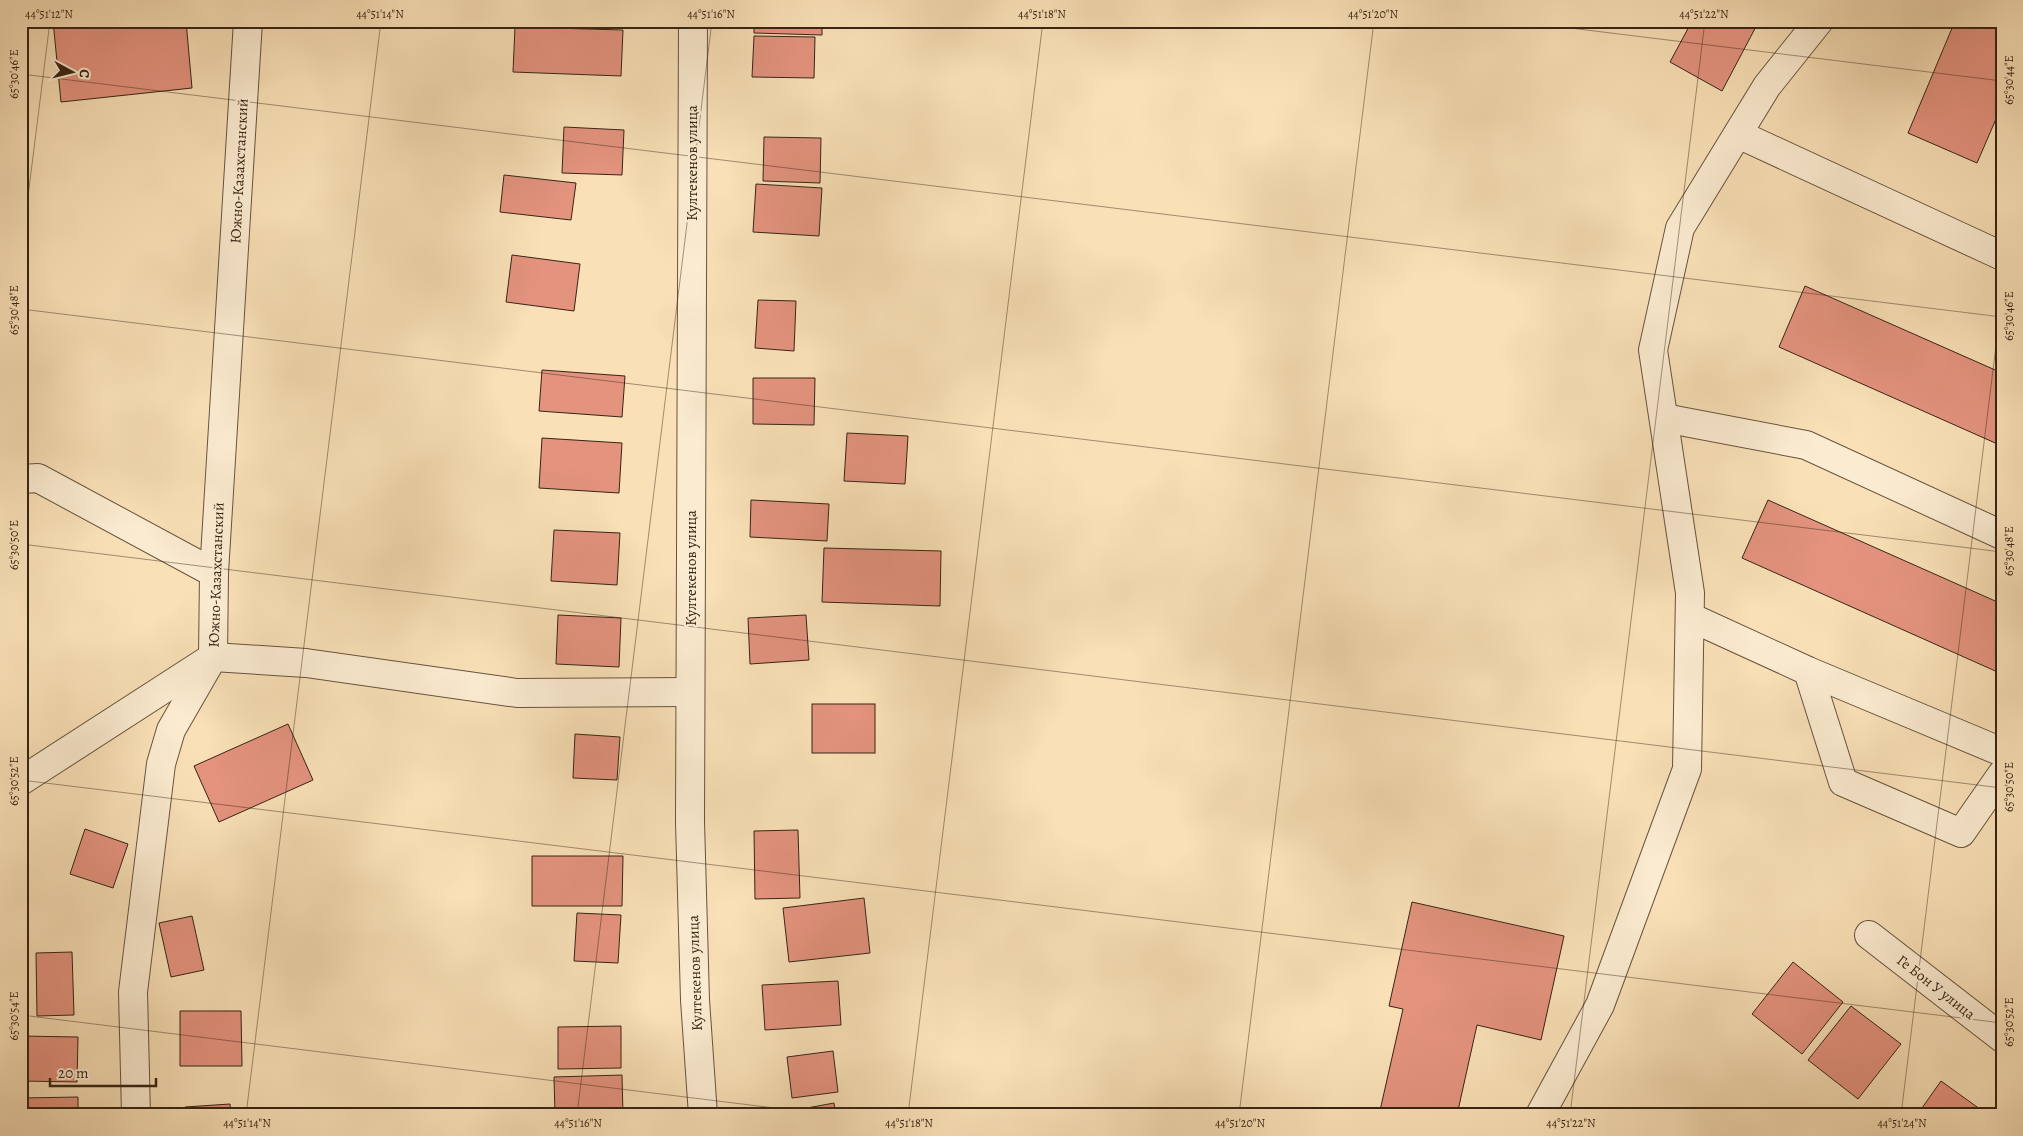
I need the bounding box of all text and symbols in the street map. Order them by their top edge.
text: 44°51'12"N [25,6,73,22]
text: 44°51'14"N [356,6,404,22]
text: 44°51'16"N [687,6,735,22]
text: 44°51'18"N [1018,6,1066,22]
text: 44°51'20"N [1348,6,1398,22]
text: 44°51'22"N [1679,6,1729,22]
north arrow [48,48,98,98]
text: 65°30'46"E [6,49,22,99]
text: 65°30'44"E [2001,55,2017,105]
text: С [74,68,94,79]
street label: Южно-Казахстанский [225,98,253,244]
street label: Култекенов улица [682,105,702,221]
text: 65°30'48"E [6,285,22,335]
text: 65°30'46"E [2001,291,2017,341]
street label: Южно-Казахстанский [203,502,229,648]
street label: Култекенов улица [681,510,701,626]
text: 65°30'50"E [6,520,22,570]
text: 65°30'48"E [2001,526,2017,576]
text: 65°30'52"E [6,756,22,806]
text: 65°30'50"E [2001,762,2017,812]
street label: Култекенов улица [683,915,707,1031]
street label: Ге Бон У улица [1893,950,1979,1024]
text: 65°30'54"E [6,991,22,1041]
text: 65°30'52"E [2001,997,2017,1047]
scale bar [50,1056,156,1088]
text: 20 m [58,1063,89,1083]
text: 44°51'14"N [223,1115,271,1131]
text: 44°51'16"N [554,1115,602,1131]
text: 44°51'18"N [885,1115,933,1131]
text: 44°51'20"N [1215,1115,1265,1131]
text: 44°51'22"N [1546,1115,1596,1131]
text: 44°51'24"N [1877,1115,1927,1131]

